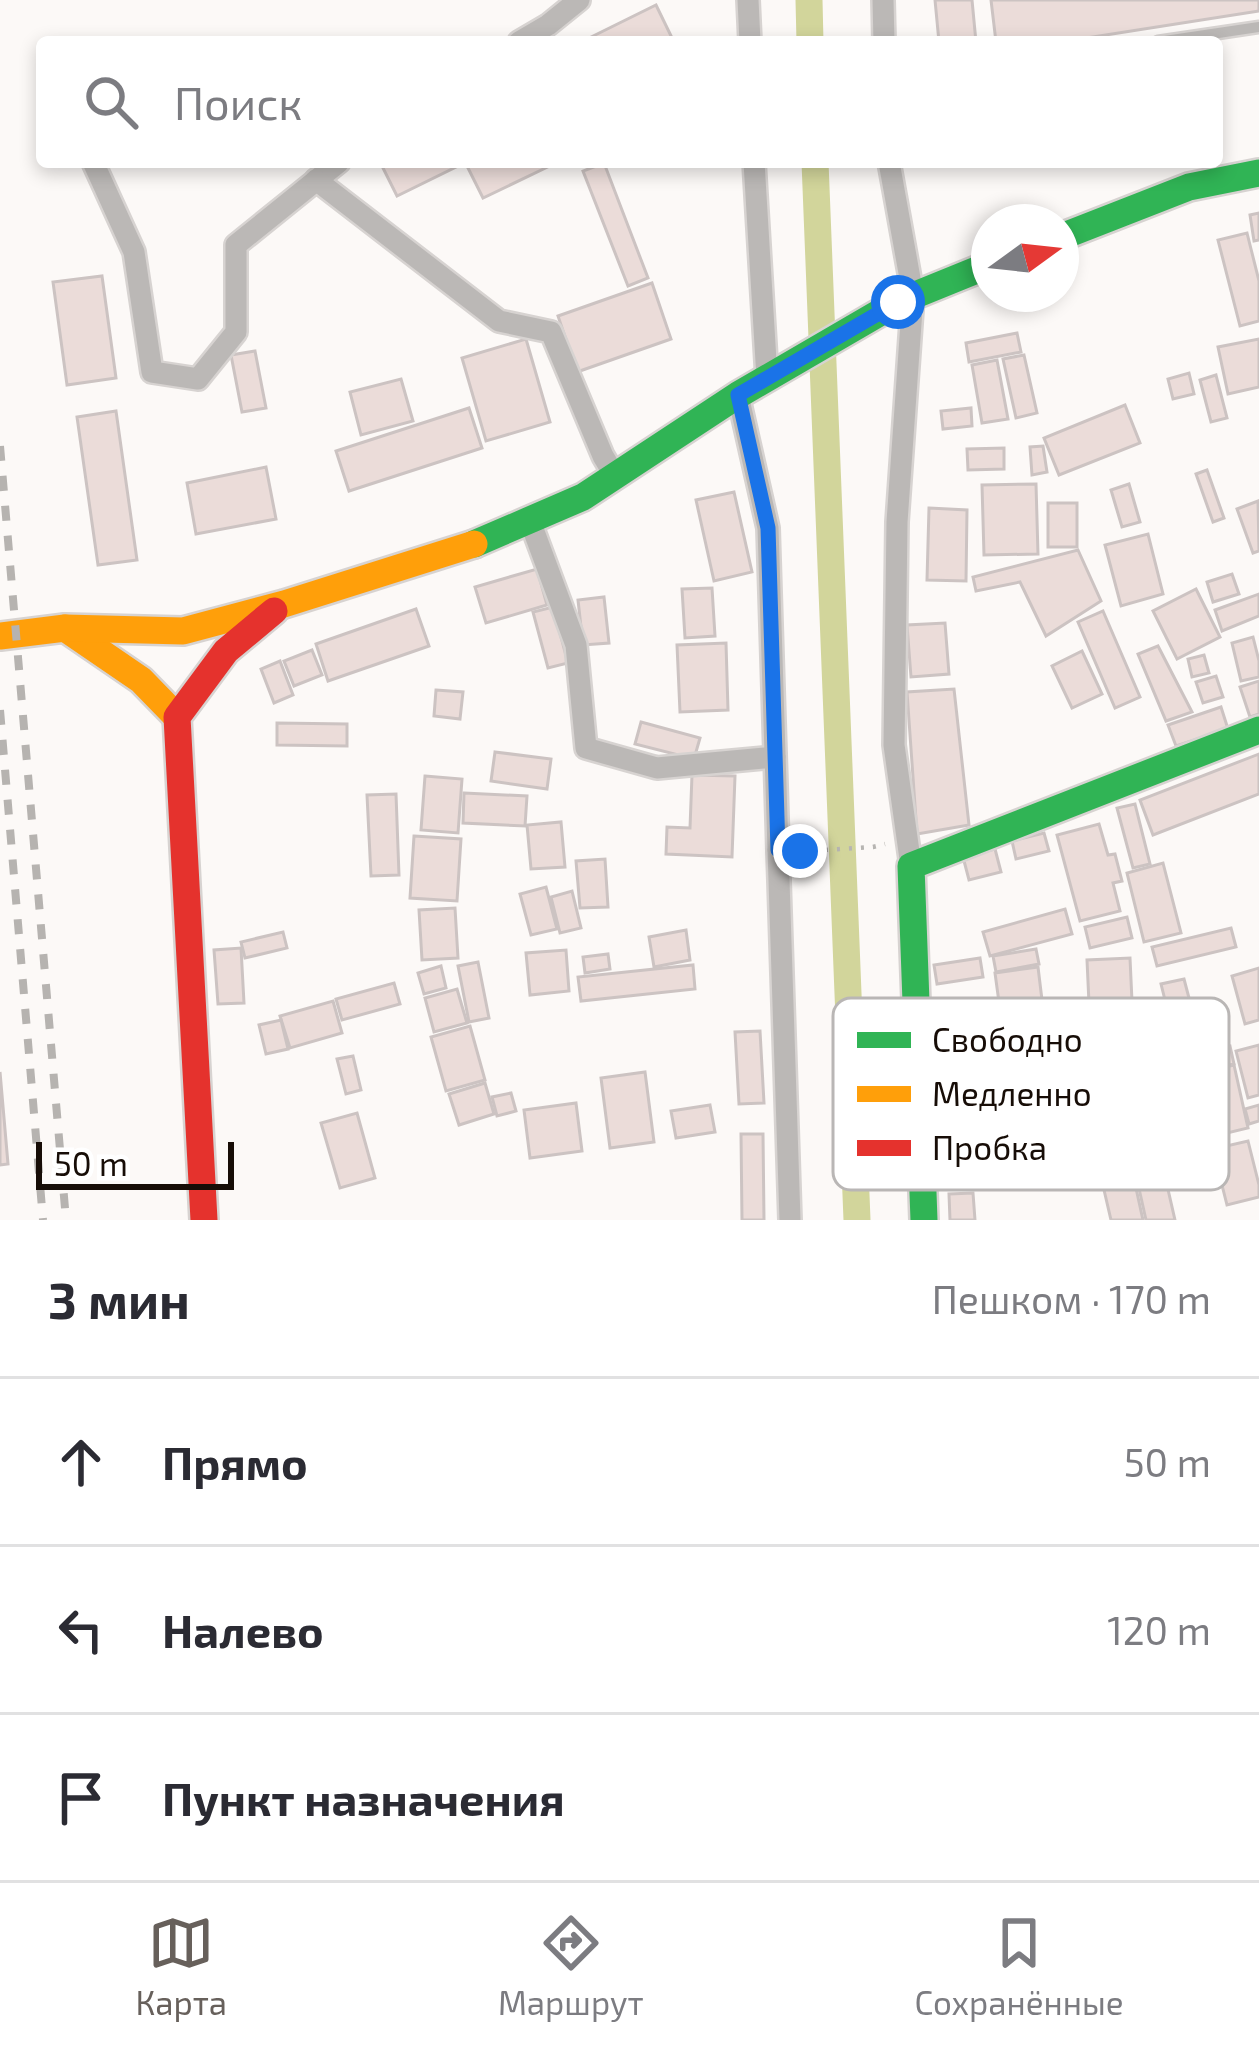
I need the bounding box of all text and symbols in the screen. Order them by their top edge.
search box [36,36,1223,168]
icon: search [78,69,144,135]
text: Поиск [174,75,302,129]
north arrow [971,204,1079,312]
route start [871,275,925,329]
route end [773,824,827,878]
legend [833,998,1229,1190]
text: Свободно [932,1019,1083,1059]
text: Медленно [932,1073,1092,1113]
text: Пробка [932,1127,1047,1167]
scale bar [36,1136,234,1189]
text: 50 m [54,1143,128,1183]
text: 3 мин [48,1268,190,1329]
text: Пешком · 170 m [932,1275,1211,1322]
icon: ahead [48,1429,114,1495]
text: Прямо [162,1435,308,1489]
text: 50 m [1124,1438,1211,1485]
icon: left [48,1597,114,1663]
text: Налево [162,1603,324,1657]
text: 120 m [1107,1606,1211,1653]
icon: arrive [48,1765,114,1831]
text: Пункт назначения [162,1771,565,1825]
tab: Карта [135,1910,227,2022]
tab: Маршрут [498,1910,644,2022]
tab: Сохранённые [915,1910,1124,2022]

